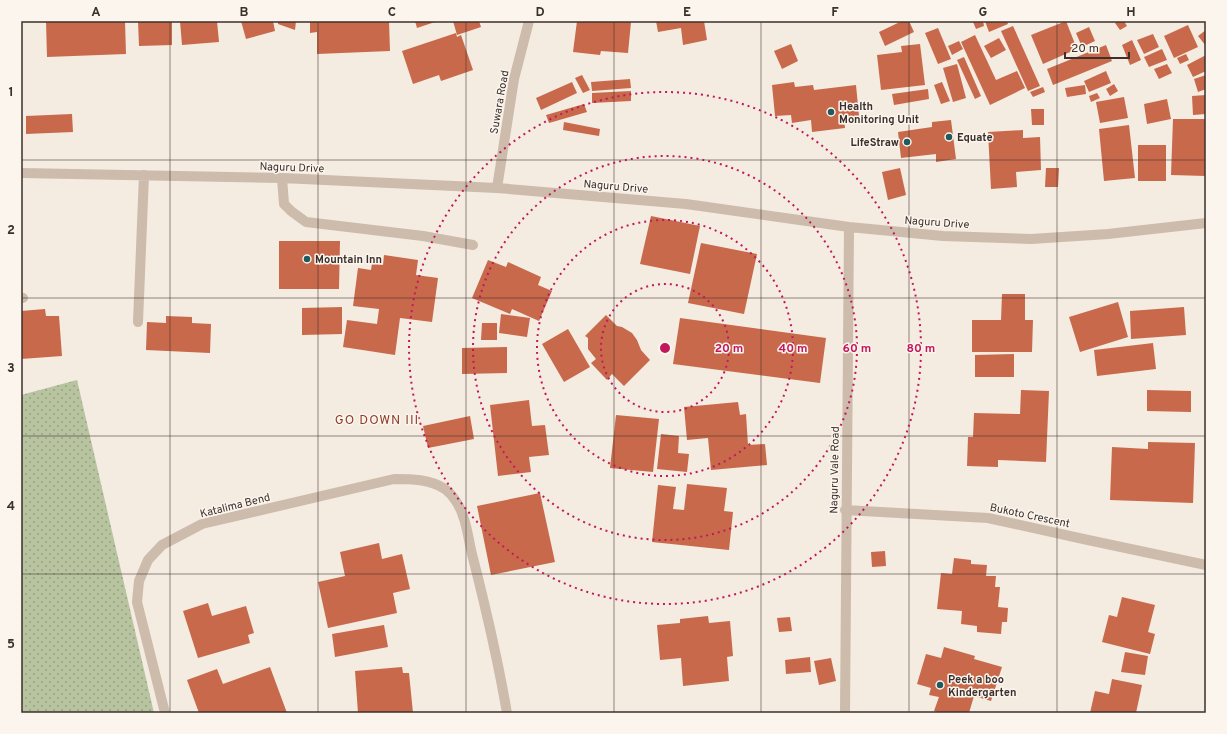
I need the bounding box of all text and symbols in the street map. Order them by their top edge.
text: A [91,5,101,21]
text: B [240,5,249,21]
text: C [388,5,396,21]
text: D [535,5,545,21]
text: E [683,5,691,21]
text: F [831,5,839,21]
text: G [979,5,988,21]
text: H [1126,5,1136,21]
scale bar [1065,34,1129,60]
text: 20 m [1071,41,1099,57]
street label: Suwara Road [488,69,512,135]
text: 1 [8,85,14,101]
place label: Health Monitoring Unit [839,100,919,127]
marker: Health Monitoring Unit [826,107,836,117]
place label: Equate [957,131,993,145]
marker: Equate [944,132,954,142]
place label: LifeStraw [851,136,899,150]
marker: LifeStraw [902,137,912,147]
street label: Naguru Drive [259,160,325,176]
street label: Naguru Drive [583,177,649,197]
street label: Naguru Drive [904,214,970,232]
text: 2 [7,223,15,239]
place label: Mountain Inn [315,253,382,267]
marker: Mountain Inn [302,254,312,264]
centre of rings [658,341,672,355]
text: 20 m [715,341,743,357]
text: 40 m [778,341,808,357]
text: 60 m [843,341,871,357]
text: 80 m [907,341,935,357]
text: 3 [7,361,15,377]
district label: GO DOWN III [335,413,419,429]
street label: Naguru Vale Road [827,426,843,514]
street label: Katalima Bend [199,490,272,521]
text: 4 [7,499,15,515]
street label: Bukoto Crescent [988,501,1071,531]
text: 5 [7,637,15,653]
place label: Peek a boo Kindergarten [948,673,1016,700]
marker: Peek a boo Kindergarten [935,680,945,690]

